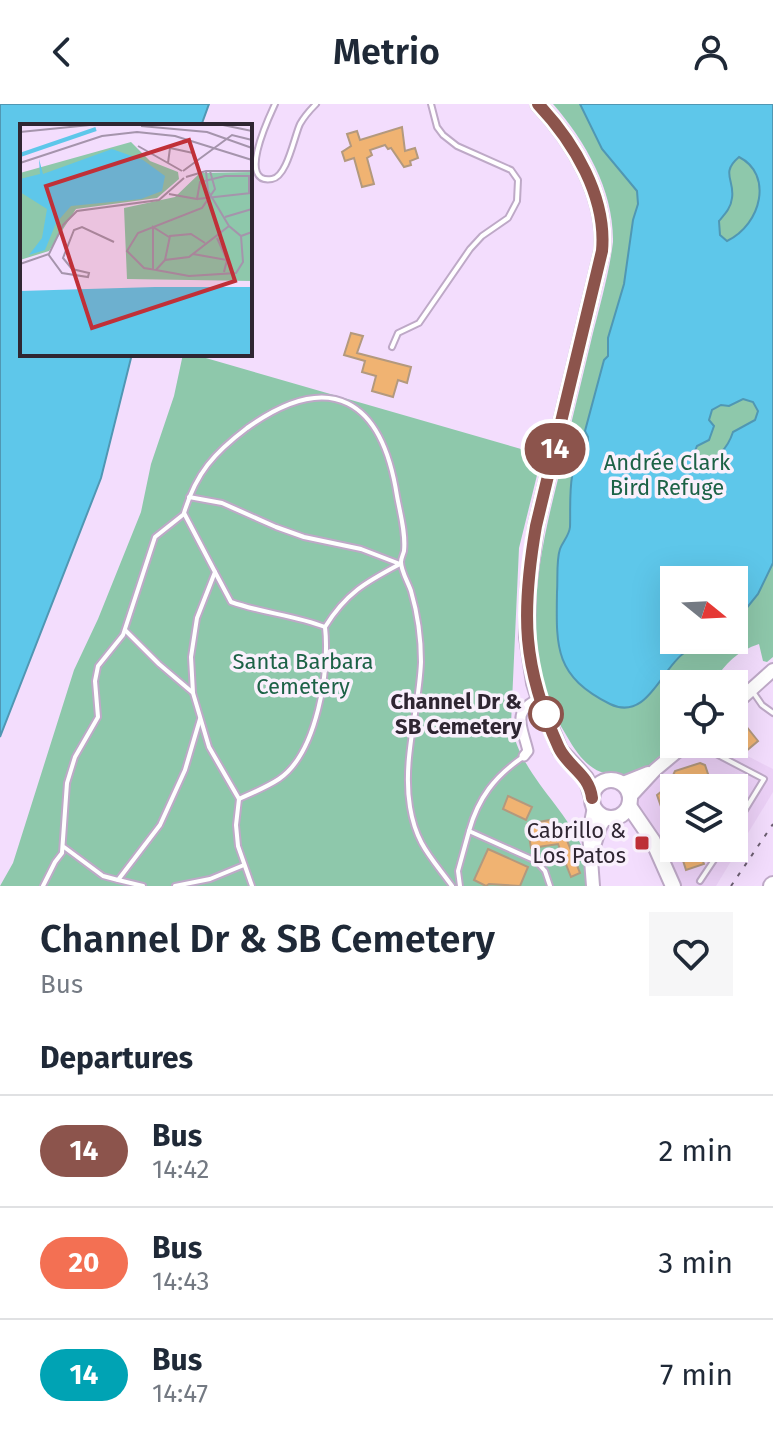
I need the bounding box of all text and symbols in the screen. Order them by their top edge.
icon: back [40,30,84,74]
text: Metrio [333,30,440,74]
icon: person [689,30,733,74]
inset map [20,124,252,356]
line badge: 14 [519,423,591,475]
text: 14 [541,432,569,465]
park label: Andrée Clark Bird Refuge [604,449,731,501]
north arrow [660,566,748,654]
map controls [660,566,748,862]
park label: Santa Barbara Cemetery [233,648,373,700]
button: locate [660,670,748,758]
place label: Channel Dr & SB Cemetery [390,688,523,740]
marker: Channel Dr & SB Cemetery [529,697,563,731]
button: layers [660,774,748,862]
place label: Cabrillo & Los Patos [527,817,626,869]
marker: Cabrillo & Los Patos [633,834,651,852]
button: heart [649,912,733,996]
text: Channel Dr & SB Cemetery [40,916,495,962]
text: Bus [40,969,83,1000]
text: Departures [40,1040,193,1076]
text: Bus [152,1118,202,1154]
text: 2 min [658,1133,733,1169]
text: 14 [70,1134,98,1167]
text: 14:42 [152,1154,209,1185]
text: Bus [152,1230,202,1266]
text: 3 min [658,1245,733,1281]
text: 20 [69,1246,99,1279]
text: 14:43 [152,1266,210,1297]
text: Bus [152,1342,202,1378]
text: 7 min [660,1357,733,1393]
text: 14 [70,1358,98,1391]
text: 14:47 [152,1378,208,1409]

